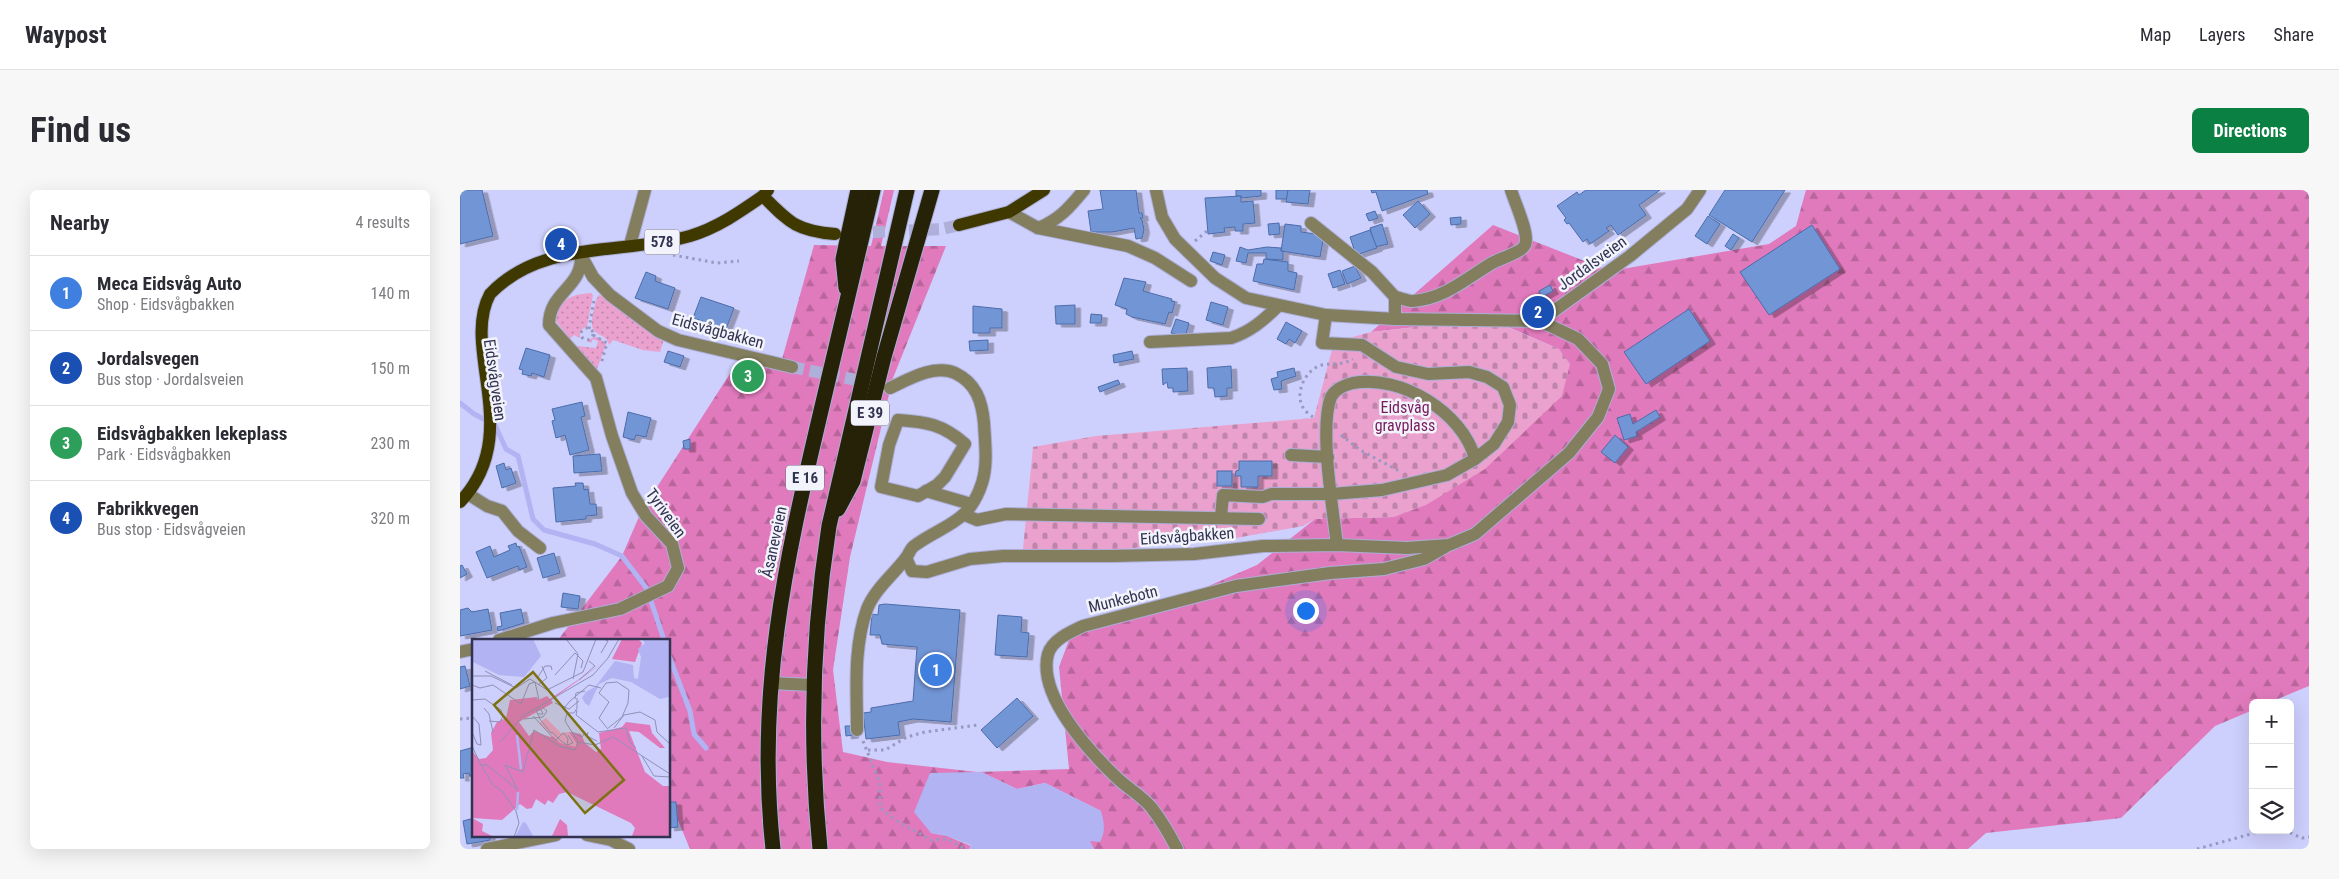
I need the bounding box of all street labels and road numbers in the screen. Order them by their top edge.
road number: 578 [644,230,680,254]
street label: Jordalsveien [1554,232,1630,294]
street label: Eidsvågbakken [670,310,766,352]
street label: Eidsvågveien [480,338,510,422]
road number: E 39 [851,400,889,426]
road number: E 16 [786,466,824,490]
street label: Tyriveien [642,485,690,541]
street label: Åsaneveien [756,504,791,579]
street label: Eidsvågbakken [1139,523,1235,549]
street label: Munkebotn [1086,581,1160,617]

